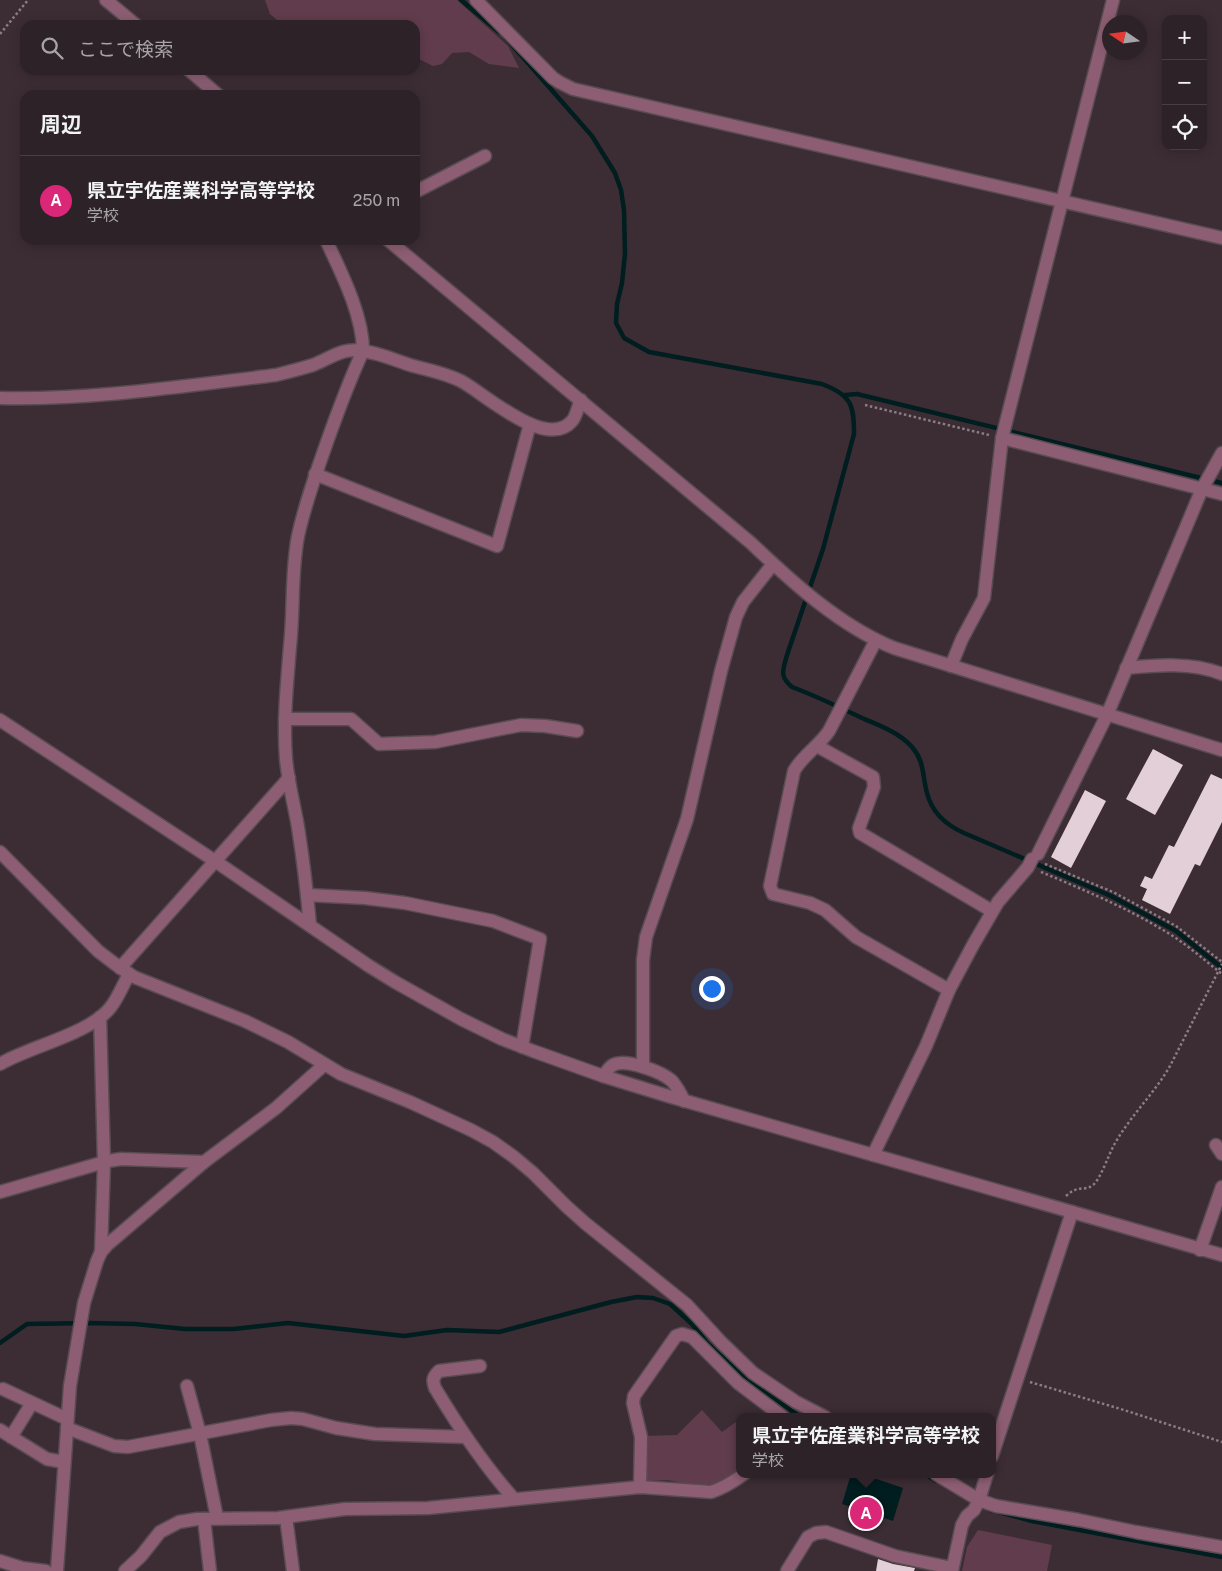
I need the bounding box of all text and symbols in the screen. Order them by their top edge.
north arrow [1102,15,1147,60]
map controls [1162,15,1207,150]
button: + [1162,15,1207,60]
search box [20,20,420,75]
icon: search [38,34,66,62]
text: ここで検索 [78,38,173,60]
button: − [1162,60,1207,105]
button: locate [1162,105,1207,150]
text: 周辺 [40,112,82,137]
text: 県立宇佐産業科学高等学校 [87,179,315,201]
text: A [50,191,62,210]
text: 250 m [353,191,400,210]
text: 学校 [87,206,119,225]
your location [699,976,725,1002]
popup [736,1413,996,1478]
text: 県立宇佐産業科学高等学校 [752,1424,980,1446]
text: 学校 [752,1451,784,1470]
pin: A [850,1494,882,1532]

